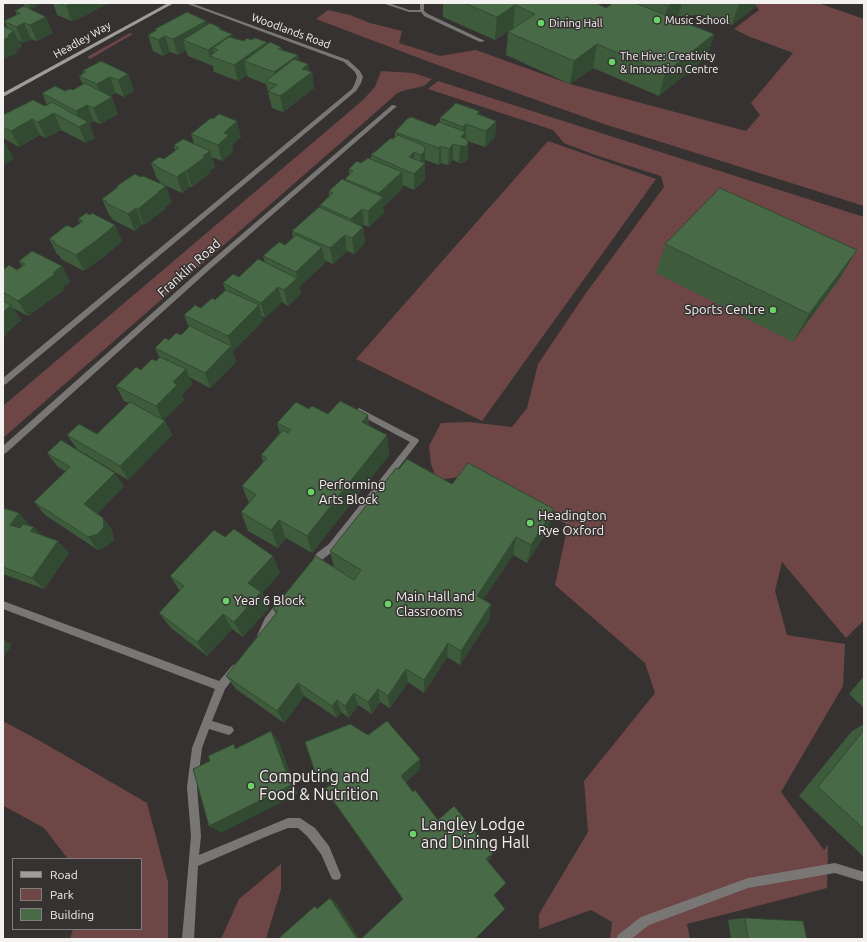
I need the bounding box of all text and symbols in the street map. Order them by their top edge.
street label: Woodlands Road [250,11,332,51]
place label: Music School [665,13,729,27]
marker: Music School [652,15,662,25]
place label: Dining Hall [549,16,603,30]
marker: Dining Hall [536,18,546,28]
street label: Headley Way [51,19,113,61]
place label: The Hive: Creativity & Innovation Centre [620,49,718,75]
marker: The Hive: Creativity & Innovation Centre [607,57,617,67]
street label: Franklin Road [154,236,224,300]
place label: Sports Centre [685,302,765,318]
marker: Sports Centre [768,305,778,315]
place label: Performing Arts Block [319,477,385,508]
marker: Performing Arts Block [306,487,316,497]
place label: Headington Rye Oxford [538,508,607,539]
marker: Headington Rye Oxford [525,518,535,528]
place label: Main Hall and Classrooms [396,589,475,620]
place label: Year 6 Block [234,593,305,609]
marker: Year 6 Block [221,596,231,606]
marker: Main Hall and Classrooms [383,599,393,609]
place label: Computing and Food & Nutrition [259,767,379,805]
marker: Computing and Food & Nutrition [246,781,256,791]
place label: Langley Lodge and Dining Hall [421,815,529,853]
marker: Langley Lodge and Dining Hall [408,829,418,839]
legend [12,858,142,930]
text: Road [50,868,78,881]
text: Park [50,888,74,901]
text: Building [50,908,94,921]

